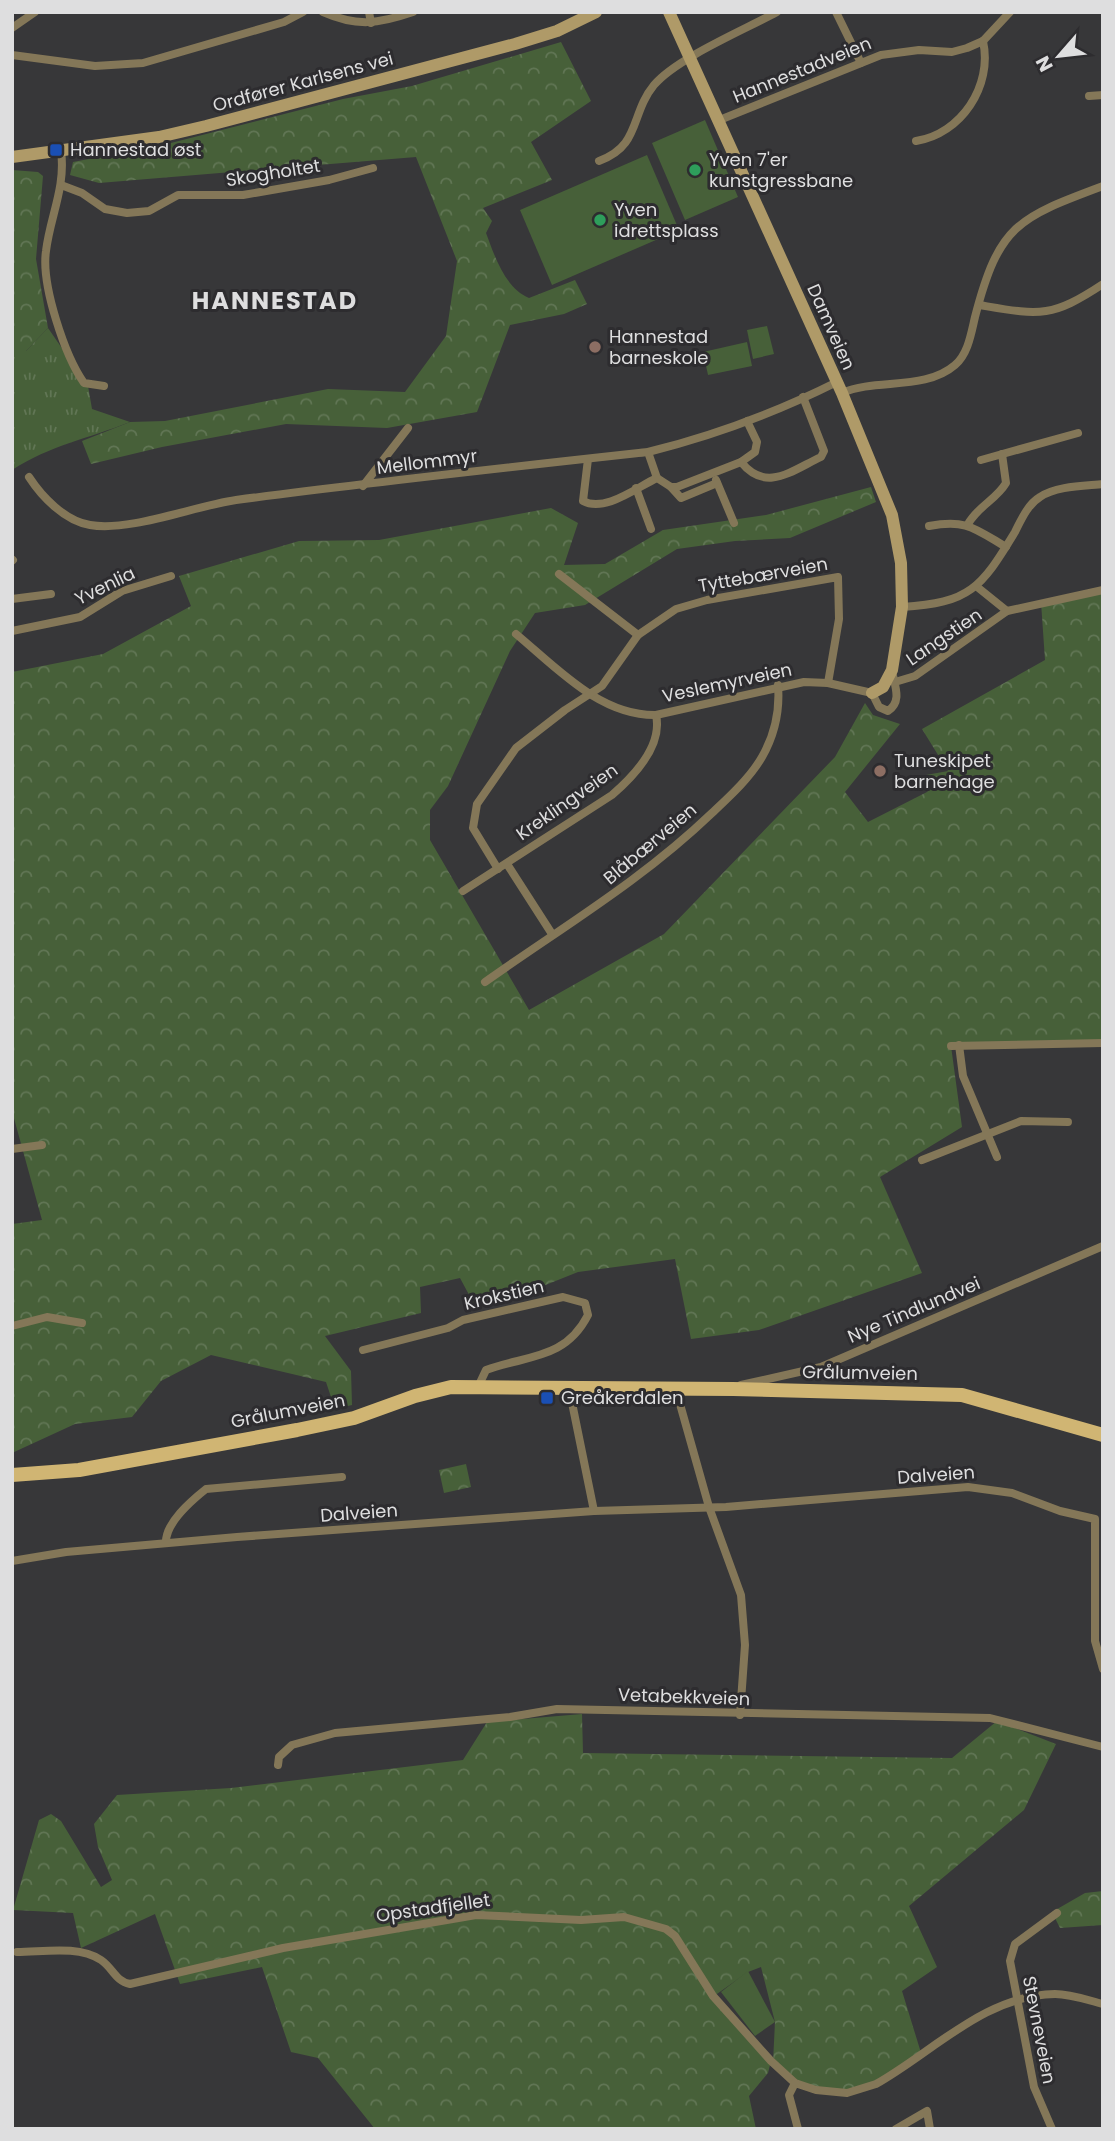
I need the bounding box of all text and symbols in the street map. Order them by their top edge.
north arrow [1024,21,1094,91]
street label: Hannestadveien [729,30,875,109]
street label: Ordfører Karlsens vei [210,45,396,118]
text: N [1029,51,1060,76]
place label: Hannestad øst [70,137,201,162]
marker: Hannestad øst [48,142,64,158]
place label: Yven 7'er kunstgressbane [709,147,853,193]
street label: Skogholtet [224,153,322,192]
marker: Yven 7'er kunstgressbane [687,162,703,178]
place label: Yven idrettsplass [614,197,719,243]
marker: Yven idrettsplass [592,212,608,228]
street label: Damveien [801,280,862,374]
district label: HANNESTAD [192,284,358,317]
place label: Hannestad barneskole [609,324,709,370]
marker: Hannestad barneskole [587,339,603,355]
street label: Mellommyr [375,443,479,480]
street label: Tyttebærveien [696,551,830,598]
street label: Yvenlia [70,560,139,611]
street label: Langstien [901,602,987,671]
street label: Veslemyrveien [660,657,794,708]
place label: Tuneskipet barnehage [894,748,995,794]
street label: Kreklingveien [511,757,623,846]
marker: Tuneskipet barnehage [872,763,888,779]
street label: Blåbærveien [598,797,702,890]
street label: Nye Tindlundvei [844,1270,984,1349]
street label: Krokstien [461,1273,546,1316]
street label: Grålumveien [802,1359,918,1386]
place label: Greåkerdalen [561,1385,684,1410]
street label: Grålumveien [229,1387,347,1434]
marker: Greåkerdalen [539,1390,555,1406]
street label: Dalveien [896,1459,976,1490]
street label: Dalveien [319,1497,399,1528]
street label: Vetabekkveien [617,1682,751,1711]
street label: Opstadfjellet [374,1887,491,1928]
street label: Stevneveien [1017,1974,1062,2086]

